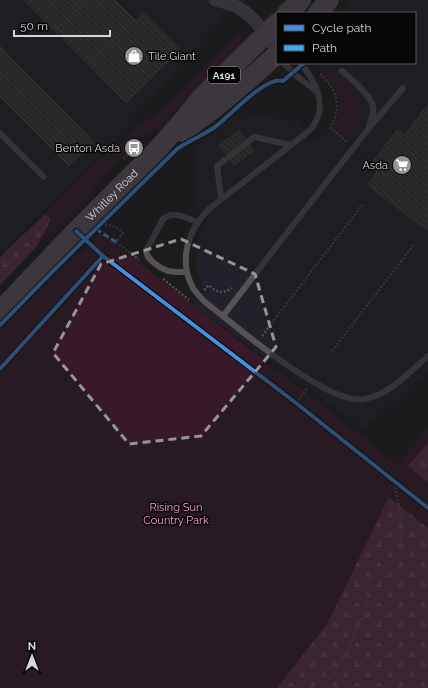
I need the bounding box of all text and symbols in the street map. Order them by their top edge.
scale bar [14,12,110,38]
legend [276,12,416,64]
text: 50 m [20,19,48,33]
text: Cycle path [312,21,371,35]
text: Path [312,41,337,55]
shop icon: Tile Giant [123,45,145,67]
place label: Tile Giant [148,50,196,63]
road number: A191 [208,67,240,83]
bus stop icon: Benton Asda [123,137,145,159]
place label: Benton Asda [55,142,120,155]
supermarket icon: Asda [391,154,413,176]
place label: Asda [362,159,388,172]
street label: Whitley Road [83,166,141,224]
park label: Rising Sun Country Park [143,501,209,527]
north arrow [12,636,52,676]
text: N [28,640,36,653]

